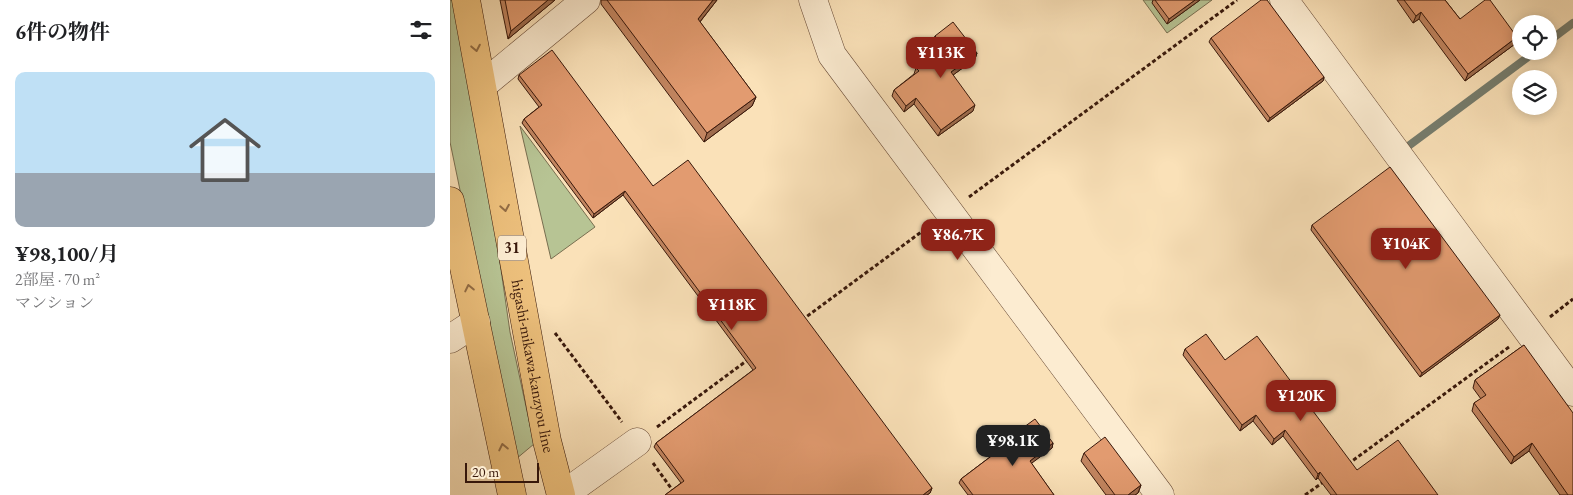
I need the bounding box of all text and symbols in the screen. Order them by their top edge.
map controls [1512,15,1557,115]
button: locate [1512,15,1557,60]
icon: filters [407,16,435,44]
text: 6件の物件 [15,18,110,45]
pin: ¥113K [906,36,976,79]
text: ¥113K [917,42,965,63]
one-way arrow [470,43,480,52]
button: layers [1512,70,1557,115]
icon: home [180,105,270,195]
one-way arrow [499,203,509,212]
pin: ¥86.7K [917,218,999,261]
text: ¥86.7K [932,224,984,245]
pin: ¥104K [1371,228,1441,270]
text: ¥104K [1382,233,1430,254]
road number: 31 [498,236,526,260]
text: ¥98,100/月 [15,240,119,267]
text: 2部屋 · 70 m² [15,269,100,290]
street label: higashi-mikawa-kanzyou line [507,278,560,455]
one-way arrow [464,284,475,293]
pin: ¥118K [697,288,767,331]
text: マンション [15,292,94,313]
text: ¥118K [708,294,756,315]
pin: ¥120K [1266,380,1336,422]
text: ¥120K [1277,385,1325,406]
pin: ¥98.1K [972,424,1054,467]
text: ¥98.1K [987,430,1039,451]
one-way arrow [498,443,509,452]
scale bar [465,460,539,483]
text: 20 m [472,463,499,481]

